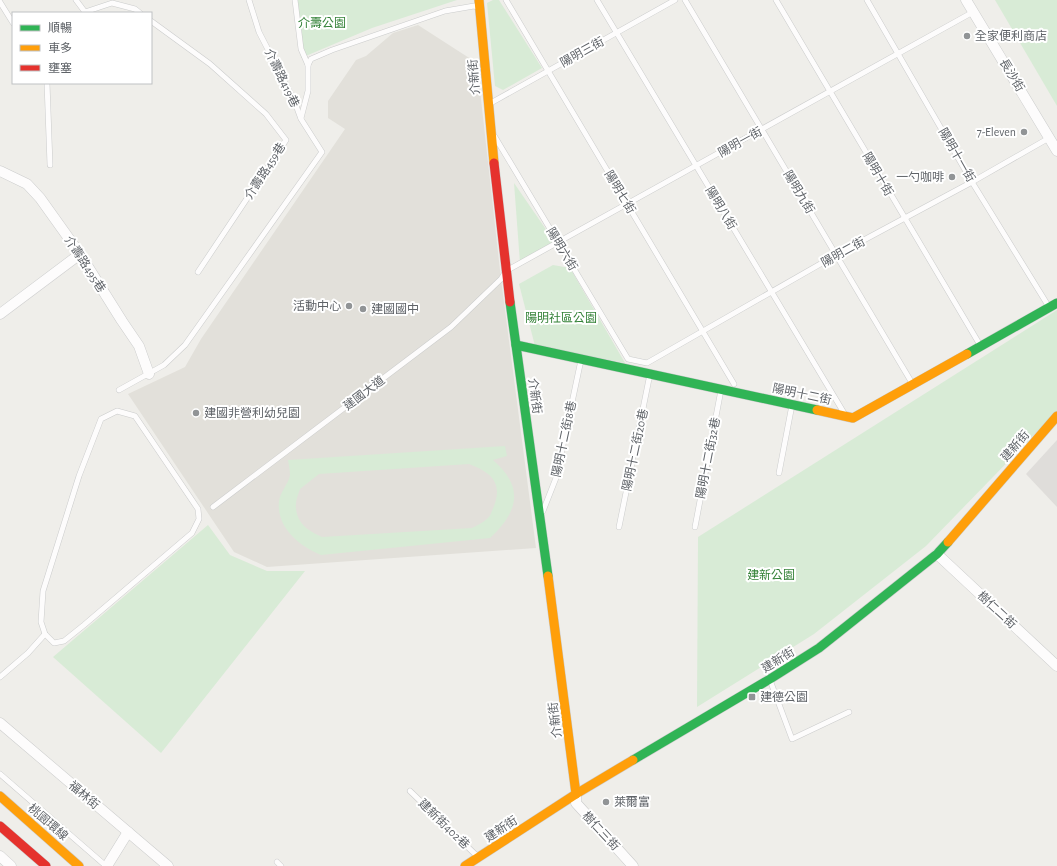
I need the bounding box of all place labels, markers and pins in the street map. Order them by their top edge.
place label: 全家便利商店 [975,29,1047,42]
marker: 全家便利商店 [962,31,972,41]
place label: 7-Eleven [977,126,1016,138]
marker: 7-Eleven [1019,127,1029,137]
place label: 一勺咖啡 [896,171,944,183]
marker: 一勺咖啡 [947,172,957,182]
place label: 活動中心 [293,299,341,312]
marker: 活動中心 [344,301,354,311]
place label: 建國國中 [371,303,419,315]
marker: 建國國中 [358,304,368,314]
place label: 建國非營利幼兒園 [204,406,300,419]
marker: 建國非營利幼兒園 [191,408,201,418]
place label: 建德公園 [760,690,808,703]
marker: 建德公園 [747,692,757,702]
place label: 萊爾富 [614,795,650,808]
marker: 萊爾富 [601,797,611,807]

